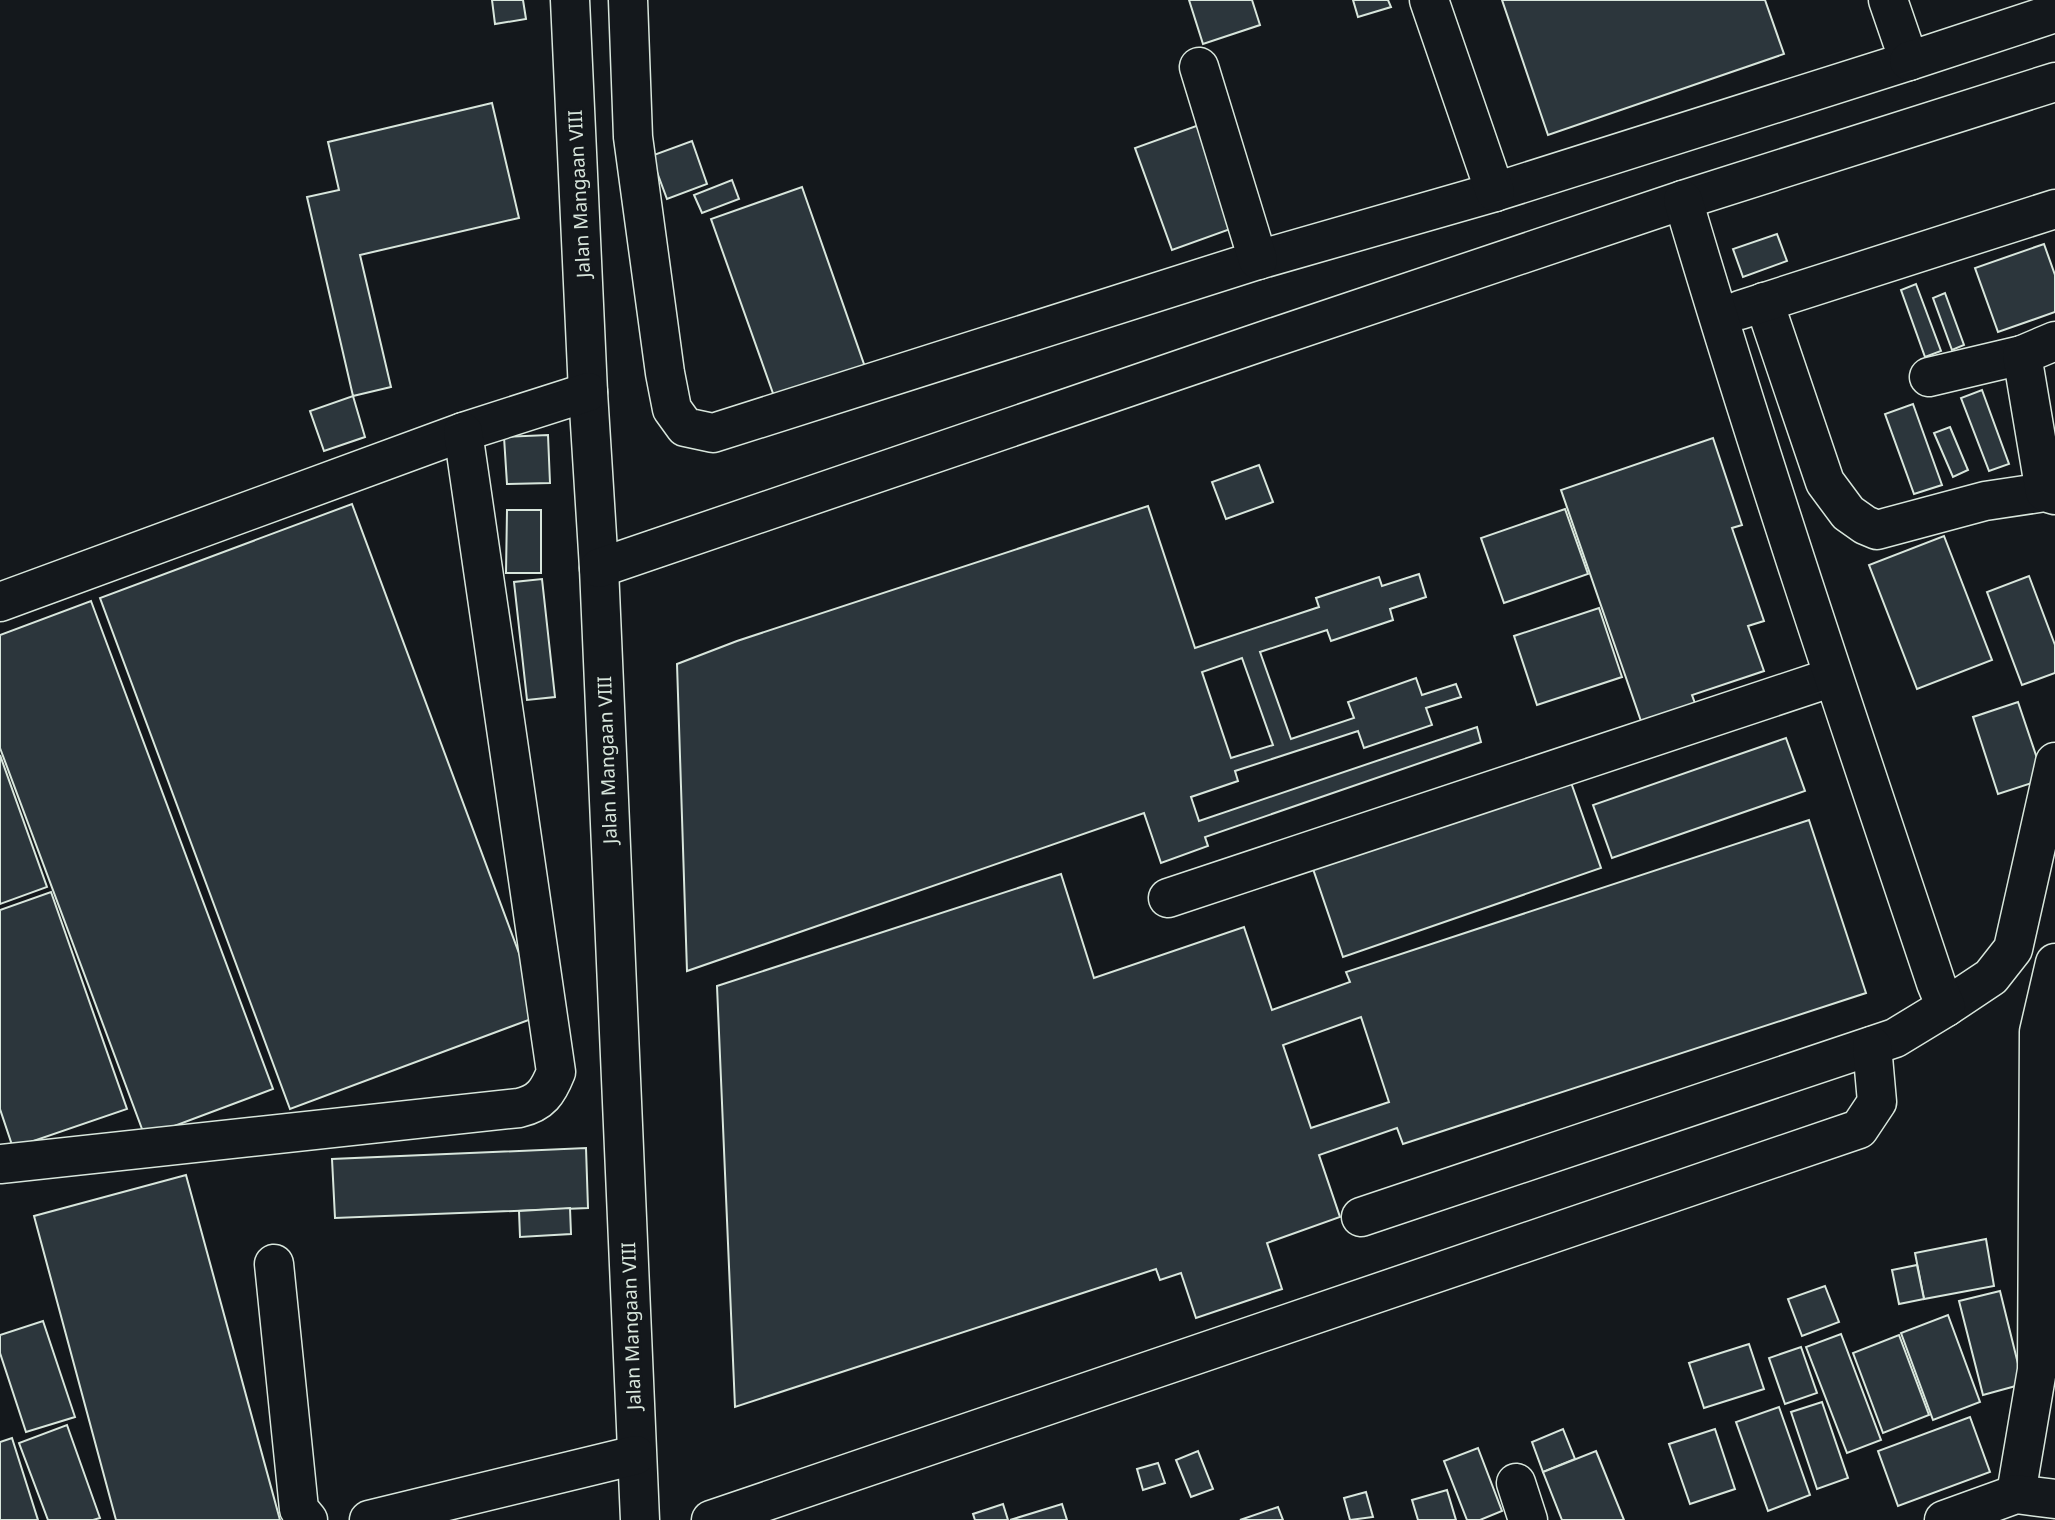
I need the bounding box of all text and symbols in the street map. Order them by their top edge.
street label: Jalan Mangaan VIII [562,109,596,281]
street label: Jalan Mangaan VIII [591,676,623,846]
street label: Jalan Mangaan VIII [615,1242,647,1412]

